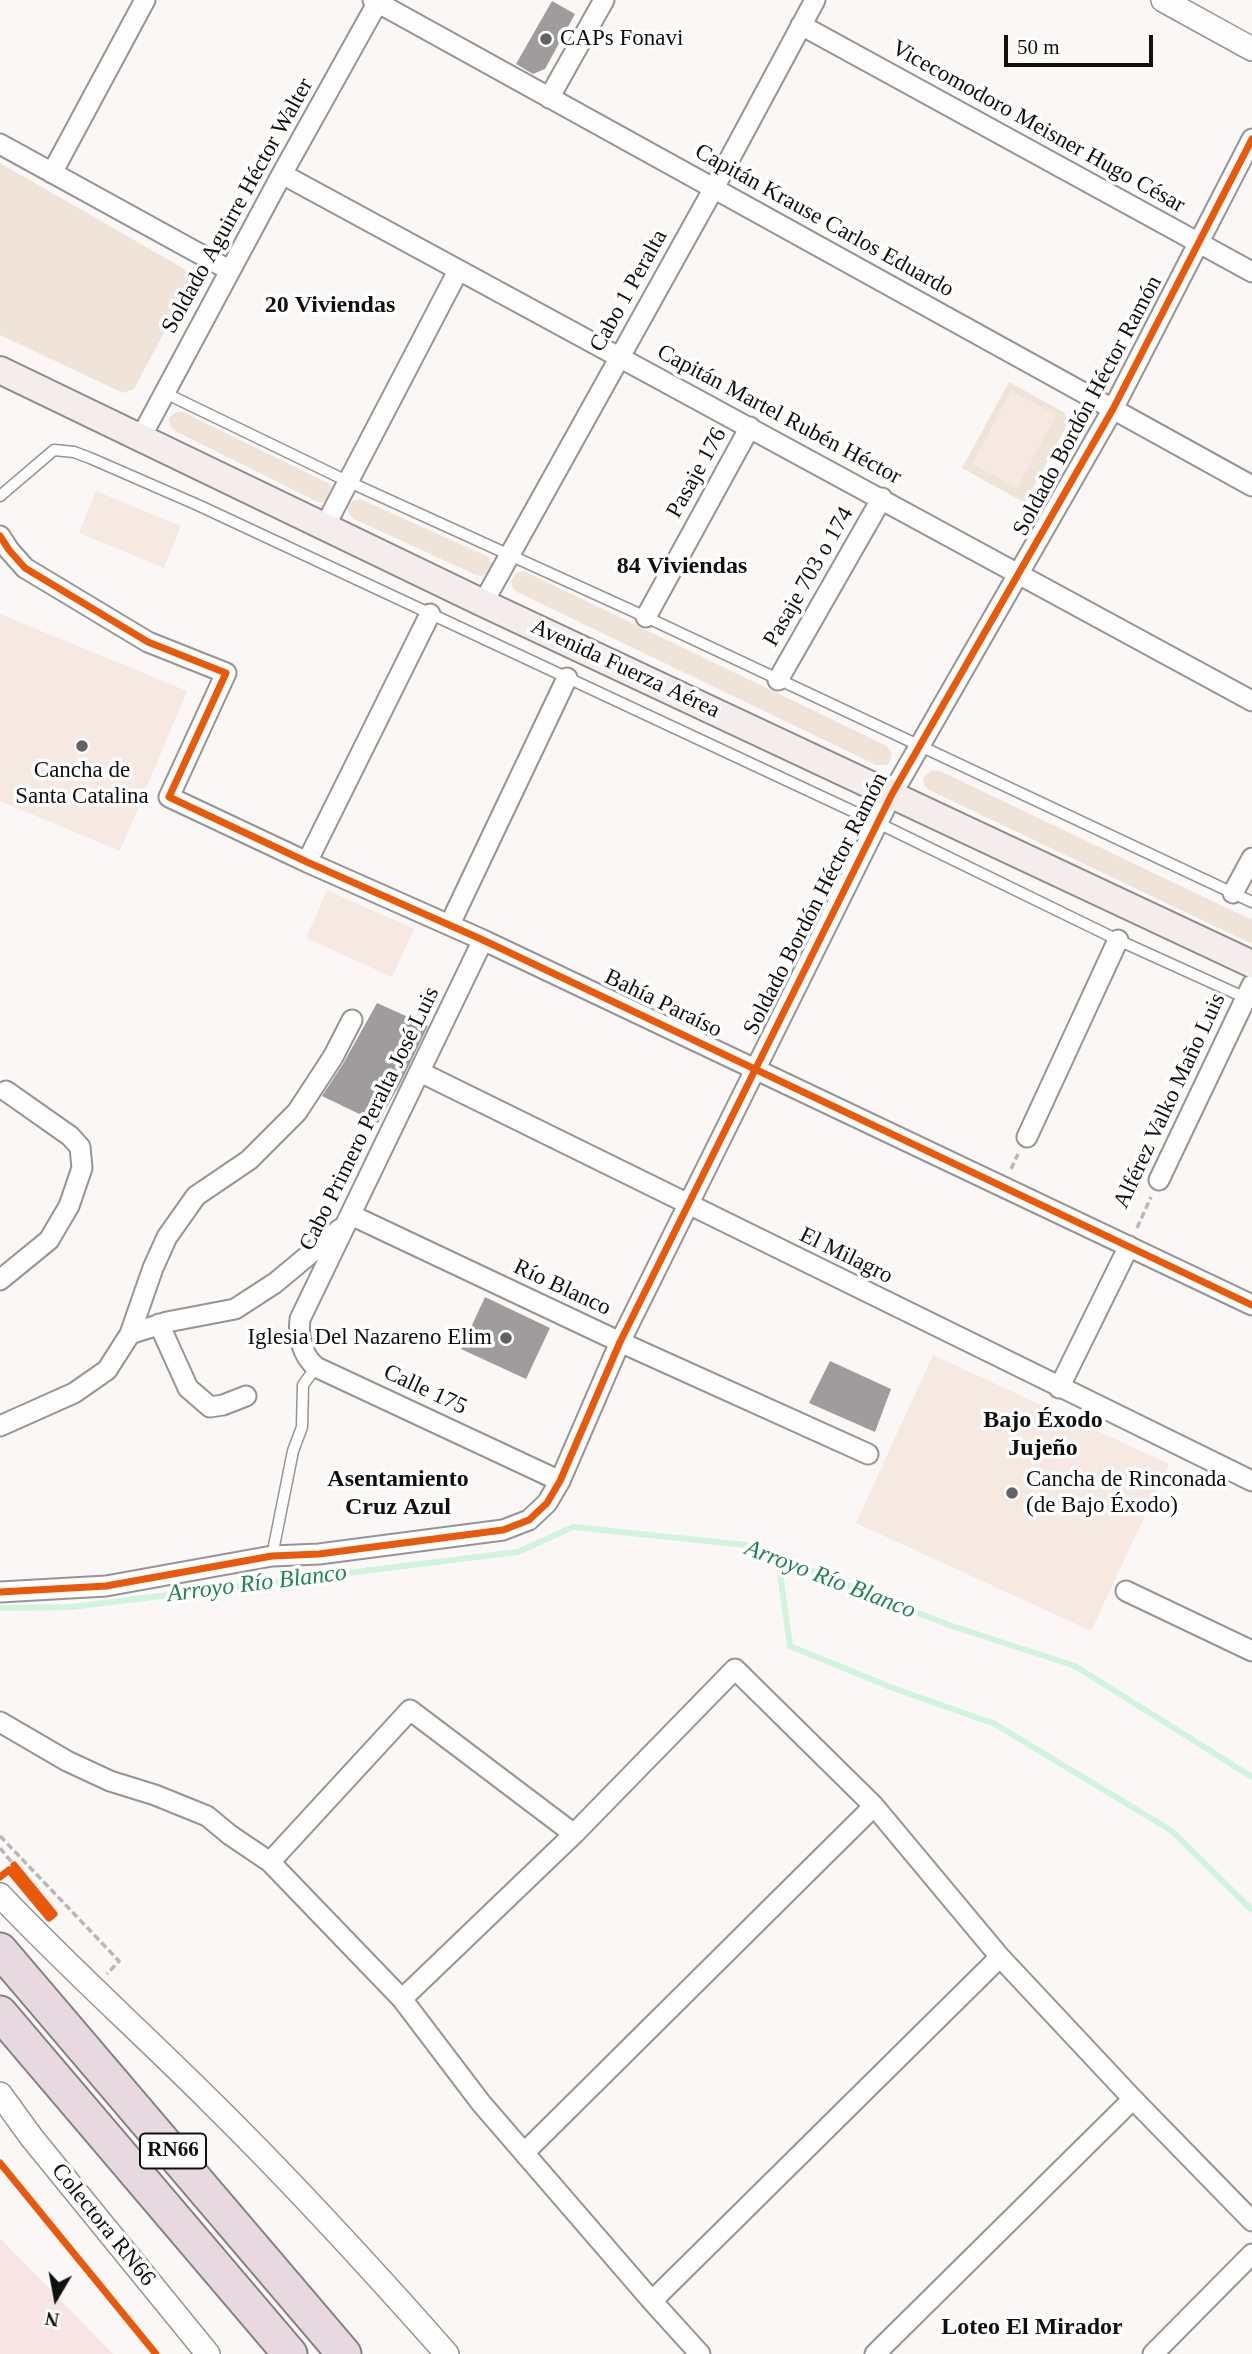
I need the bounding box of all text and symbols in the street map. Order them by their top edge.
scale bar [1007,21,1156,65]
place label: CAPs Fonavi [560,25,683,53]
marker: CAPs Fonavi [538,31,554,47]
street label: Vicecomodoro Meisner Hugo César [886,35,1190,219]
text: 50 m [1017,35,1060,59]
street label: Soldado Aguirre Héctor Walter [156,74,320,338]
street label: Capitán Krause Carlos Eduardo [690,138,958,304]
street label: Cabo 1 Peralta [584,225,674,357]
street label: Soldado Bordón Héctor Ramón [1008,271,1168,541]
district label: 20 Viviendas [265,292,395,320]
street label: Capitán Martel Rubén Héctor [652,339,906,491]
street label: Pasaje 176 [661,423,733,523]
street label: Pasaje 703 o 174 [758,502,860,652]
district label: 84 Viviendas [617,553,747,581]
street label: Avenida Fuerza Aérea [526,613,724,725]
marker: Cancha de Santa Catalina [74,738,90,754]
place label: Cancha de Santa Catalina [15,757,149,811]
street label: Soldado Bordón Héctor Ramón [738,768,894,1040]
street label: Bahía Paraíso [600,964,726,1044]
street label: Cabo Primero Peralta José Luis [294,983,446,1255]
street label: Alférez Valko Maño Luis [1108,989,1232,1213]
street label: El Milagro [795,1222,897,1290]
street label: Río Blanco [509,1253,615,1323]
place label: Iglesia Del Nazareno Elim [247,1324,492,1352]
marker: Iglesia Del Nazareno Elim [498,1330,514,1346]
street label: Calle 175 [379,1359,471,1421]
district label: Bajo Éxodo Jujeño [983,1407,1103,1463]
district label: Asentamiento Cruz Azul [327,1466,469,1522]
place label: Cancha de Rinconada (de Bajo Éxodo) [1026,1466,1227,1520]
marker: Cancha de Rinconada (de Bajo Éxodo) [1004,1485,1020,1501]
water label: Arroyo Río Blanco [741,1534,919,1626]
water label: Arroyo Río Blanco [166,1559,348,1609]
road number: RN66 [140,2134,206,2168]
street label: Colectora RN66 [45,2158,161,2292]
north arrow [21,2263,91,2333]
text: N [44,2308,61,2331]
district label: Loteo El Mirador [941,2314,1123,2342]

